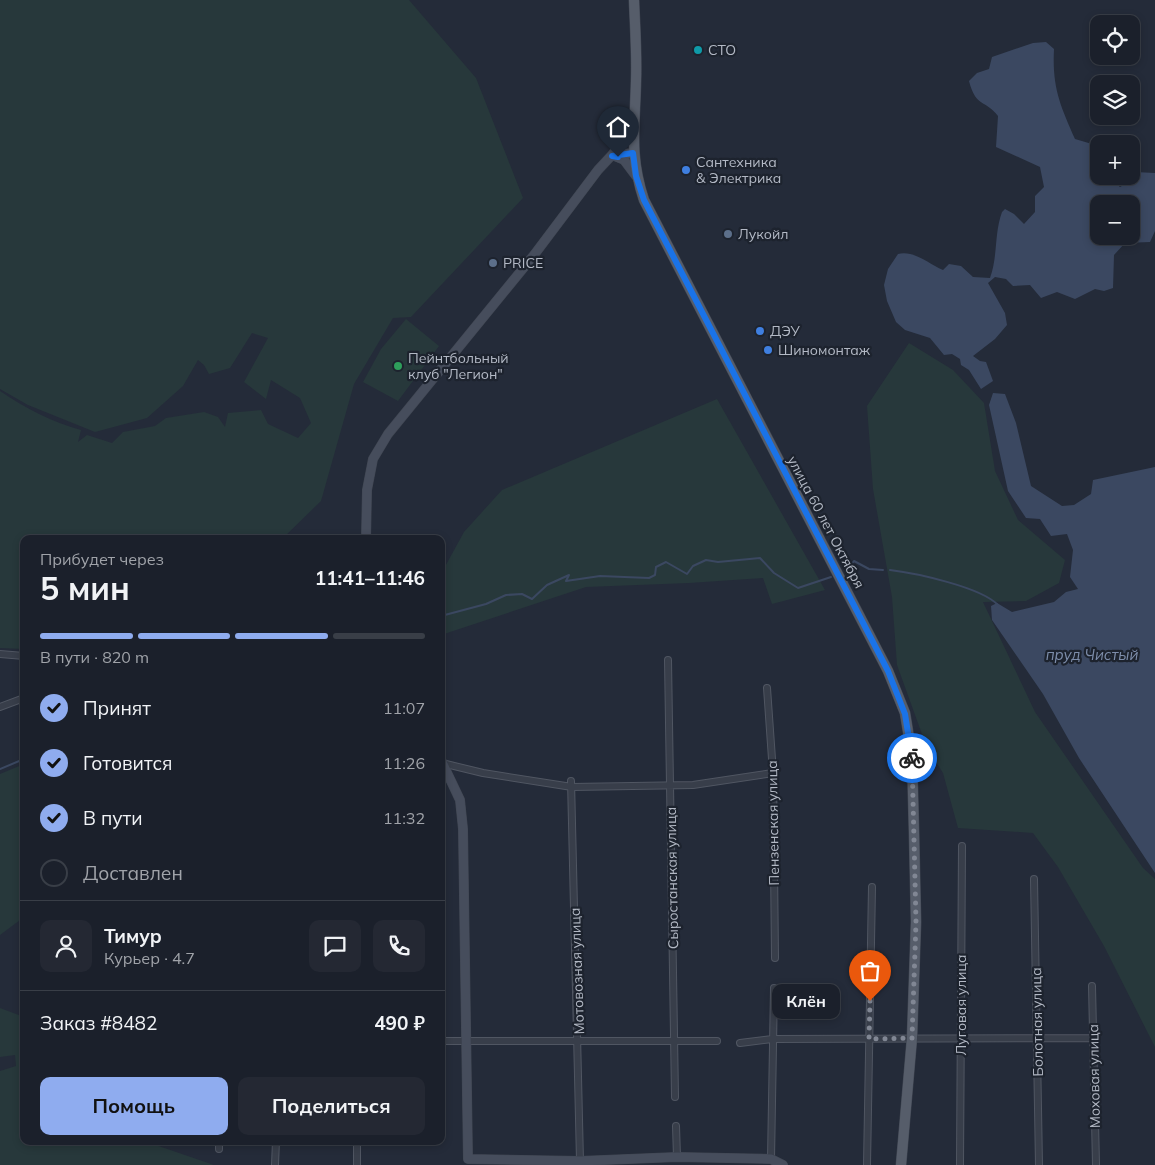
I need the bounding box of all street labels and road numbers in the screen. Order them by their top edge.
street label: улица 60 лет Октября [783,453,869,591]
street label: Пензенская улица [763,760,783,886]
street label: Сыростанская улица [662,807,682,949]
street label: Мотовозная улица [566,907,588,1035]
street label: Луговая улица [952,954,970,1056]
street label: Болотная улица [1027,967,1047,1077]
street label: Моховая улица [1084,1024,1104,1128]

